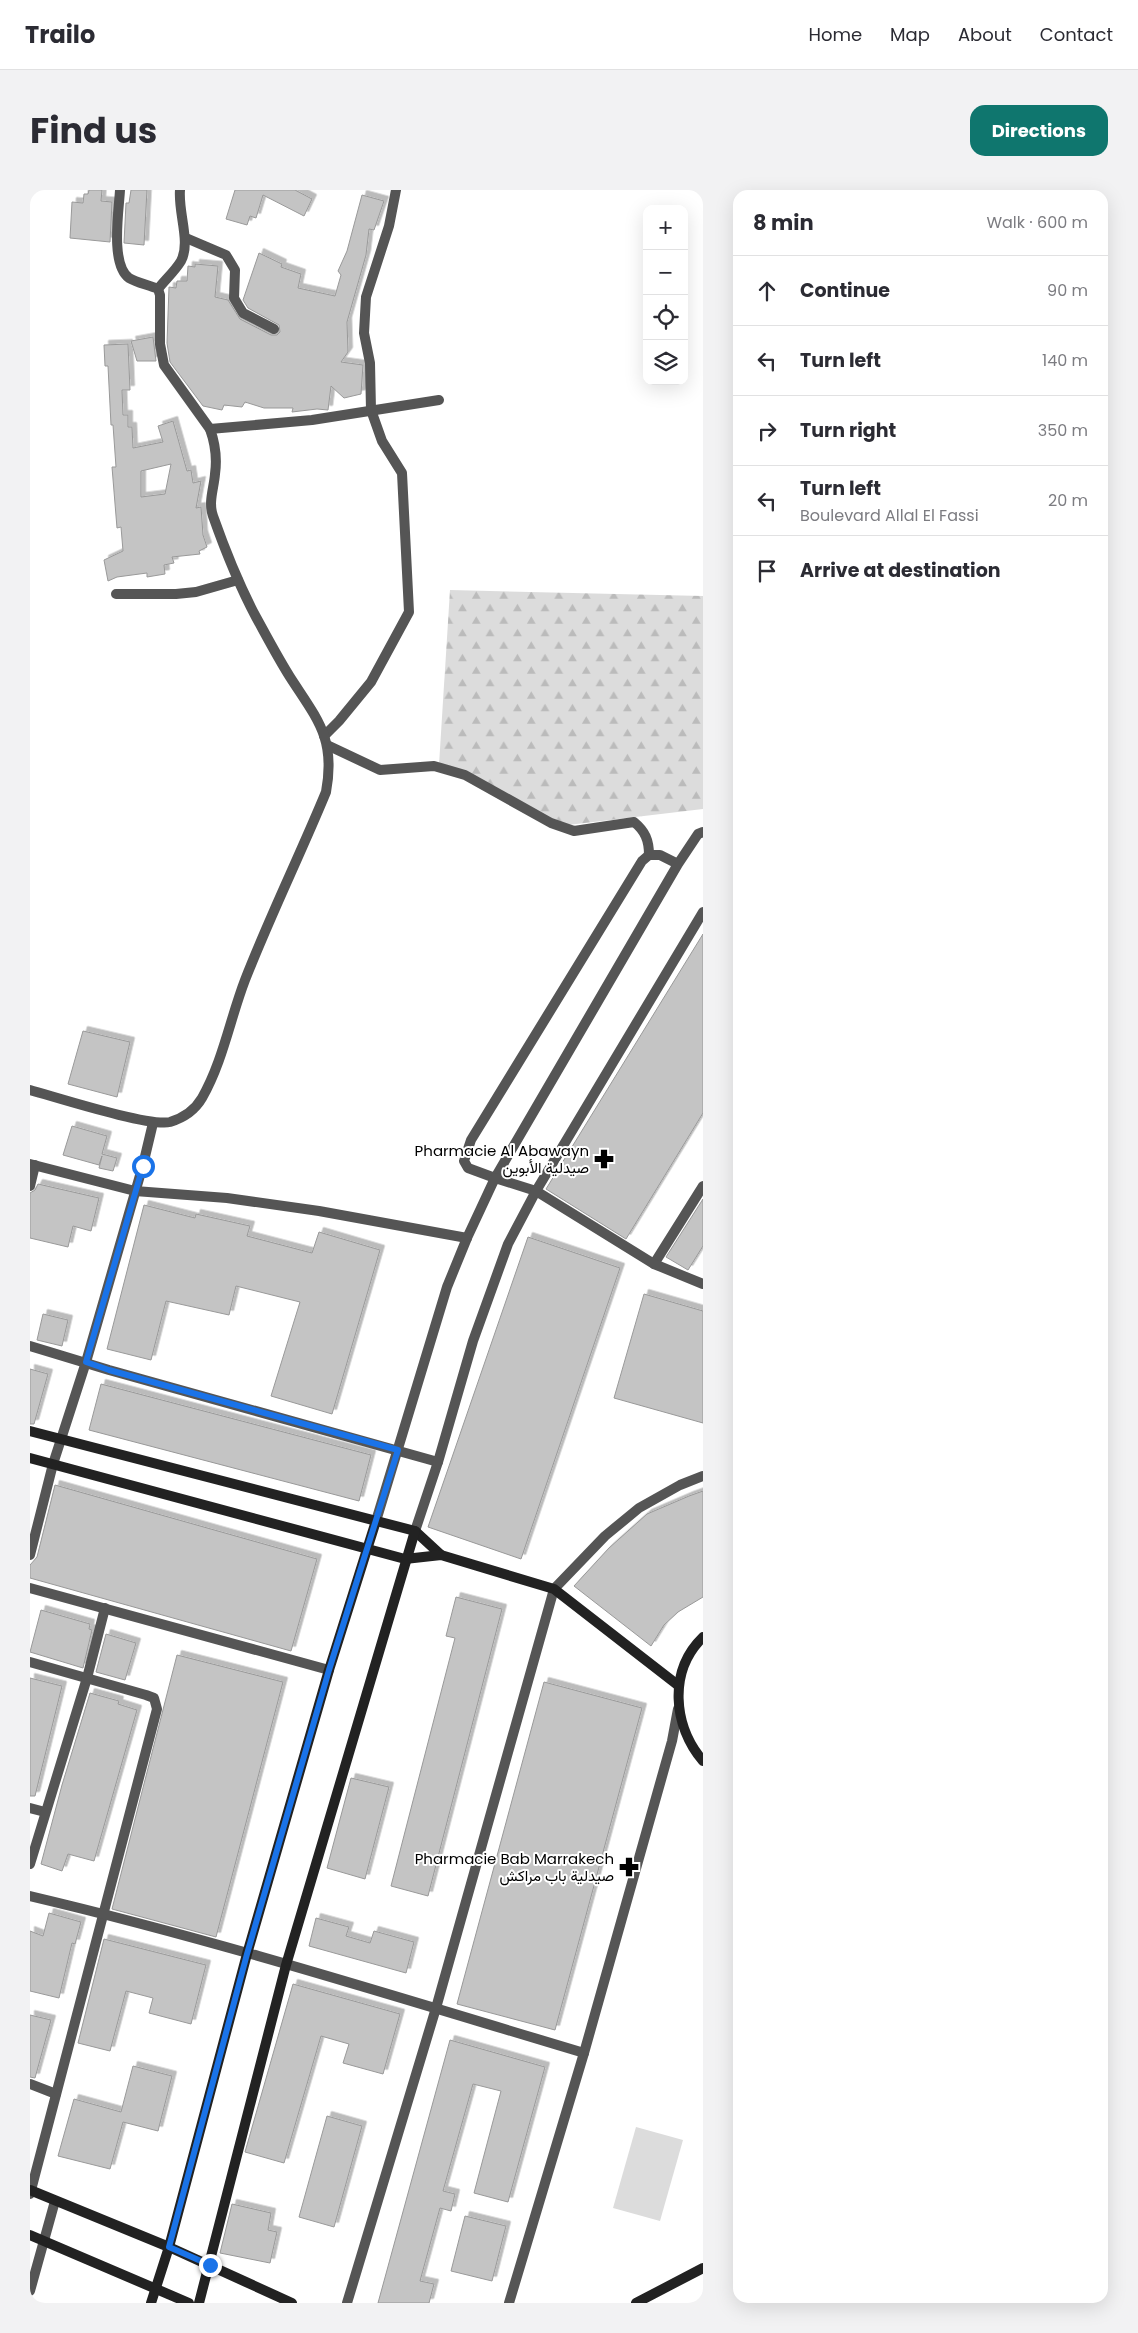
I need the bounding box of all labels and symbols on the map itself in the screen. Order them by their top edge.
place label: Pharmacie Al Abawayn صيدلية الأبوين [415,1140,589,1178]
pharmacy icon: Pharmacie Al Abawayn صيدلية الأبوين [593,1148,615,1170]
route start [132,1155,155,1178]
place label: Pharmacie Bab Marrakech صيدلية باب مراكش [415,1848,614,1886]
pharmacy icon: Pharmacie Bab Marrakech صيدلية باب مراكش [618,1856,640,1878]
route end [199,2254,222,2277]

